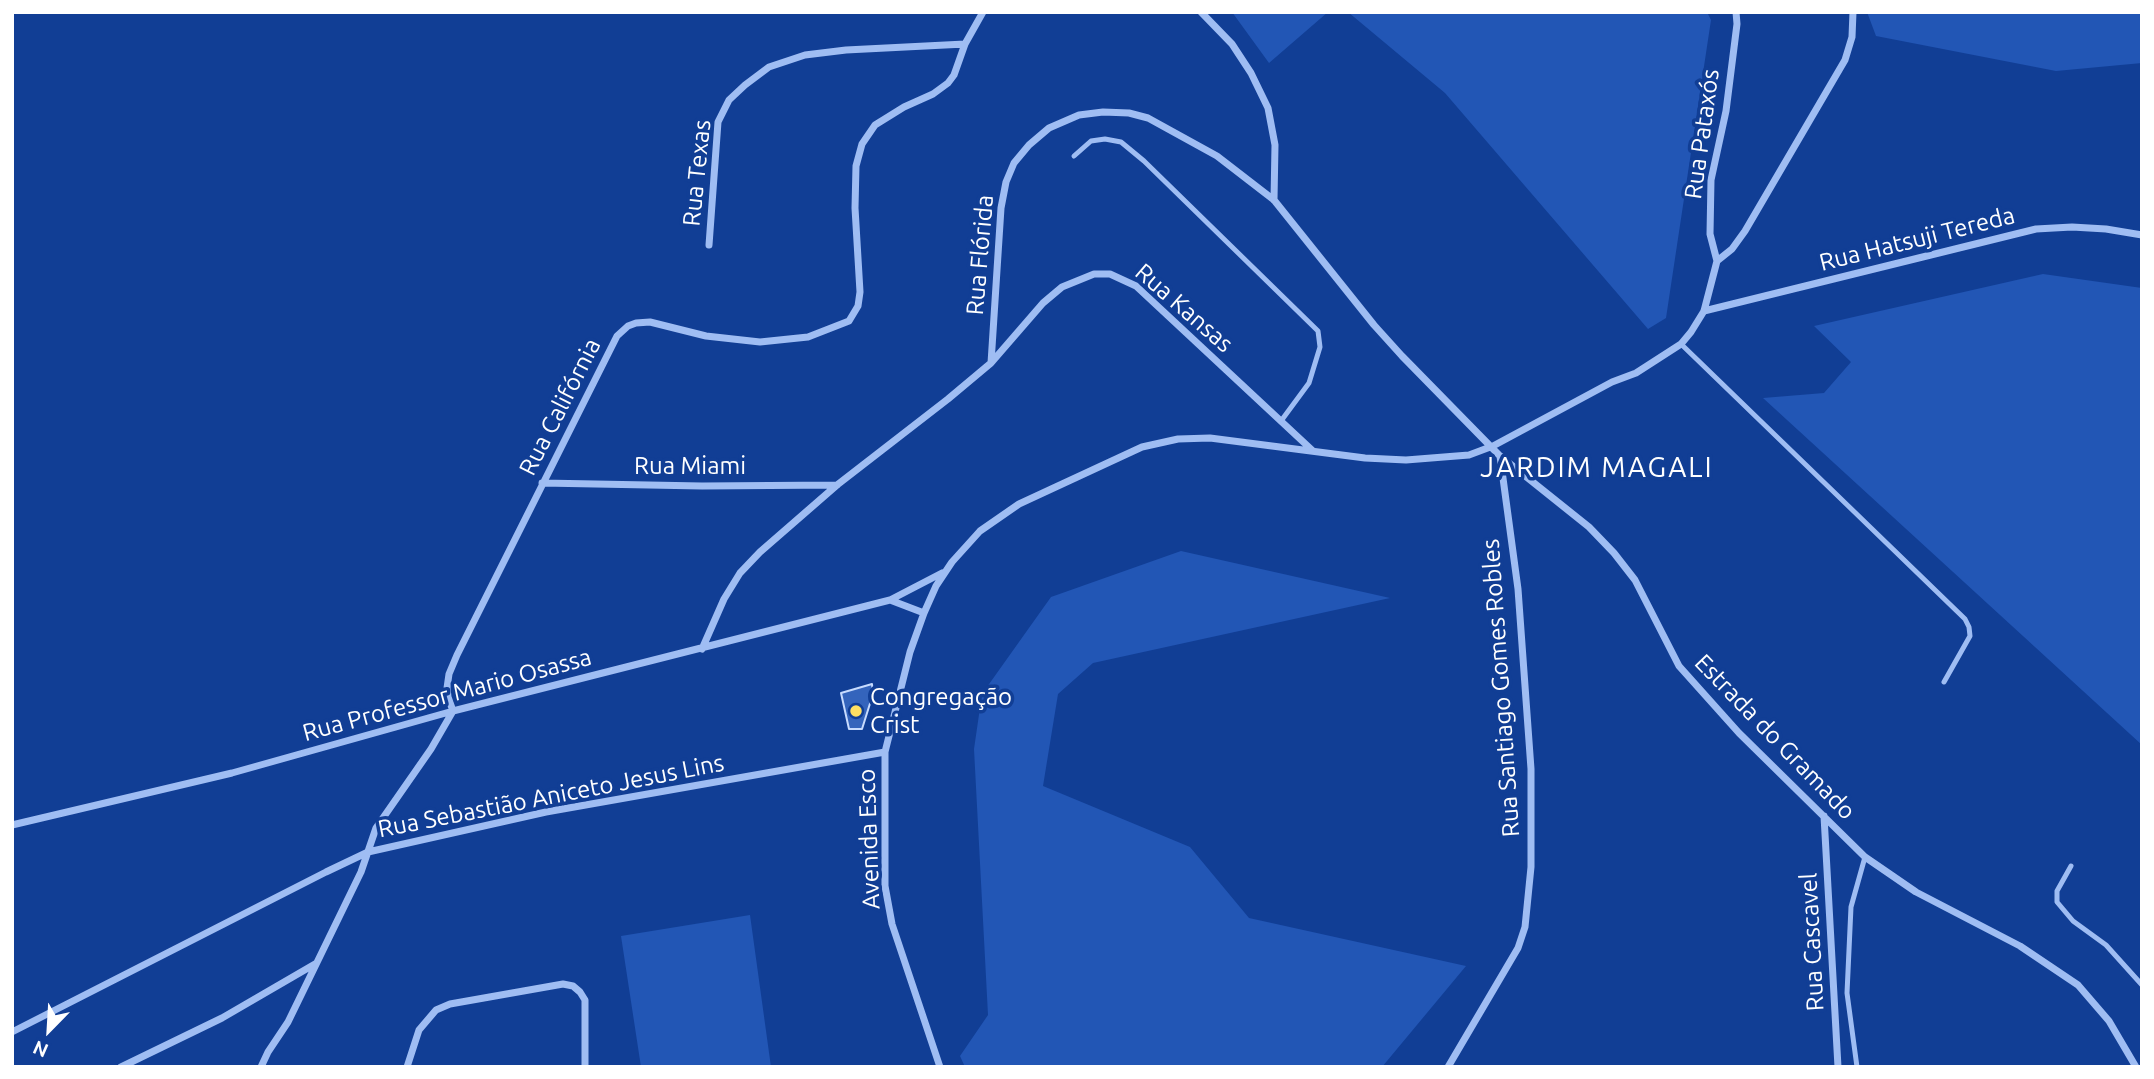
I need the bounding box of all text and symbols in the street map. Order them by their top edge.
street label: Rua Pataxós [1679,67,1725,201]
street label: Rua Texas [677,118,717,228]
street label: Rua Flórida [960,194,1000,316]
street label: Rua Hatsuji Tereda [1816,201,2018,277]
street label: Rua Kansas [1129,258,1239,358]
street label: Rua Califórnia [513,334,607,480]
district label: JARDIM MAGALI [1482,451,1712,485]
street label: Rua Miami [634,452,746,480]
street label: Rua Santiago Gomes Robles [1476,538,1526,838]
street label: Rua Professor Mario Osassa [299,643,595,747]
street label: Estrada do Gramado [1689,648,1861,826]
place label: Congregação Crist [870,683,1012,739]
marker: Congregação Crist [848,703,864,719]
street label: Rua Sebastião Aniceto Jesus Lins [376,748,726,844]
street label: Avenida Esco [852,768,886,910]
street label: Rua Cascavel [1794,872,1830,1012]
north arrow [14,995,84,1065]
text: N [30,1036,51,1062]

